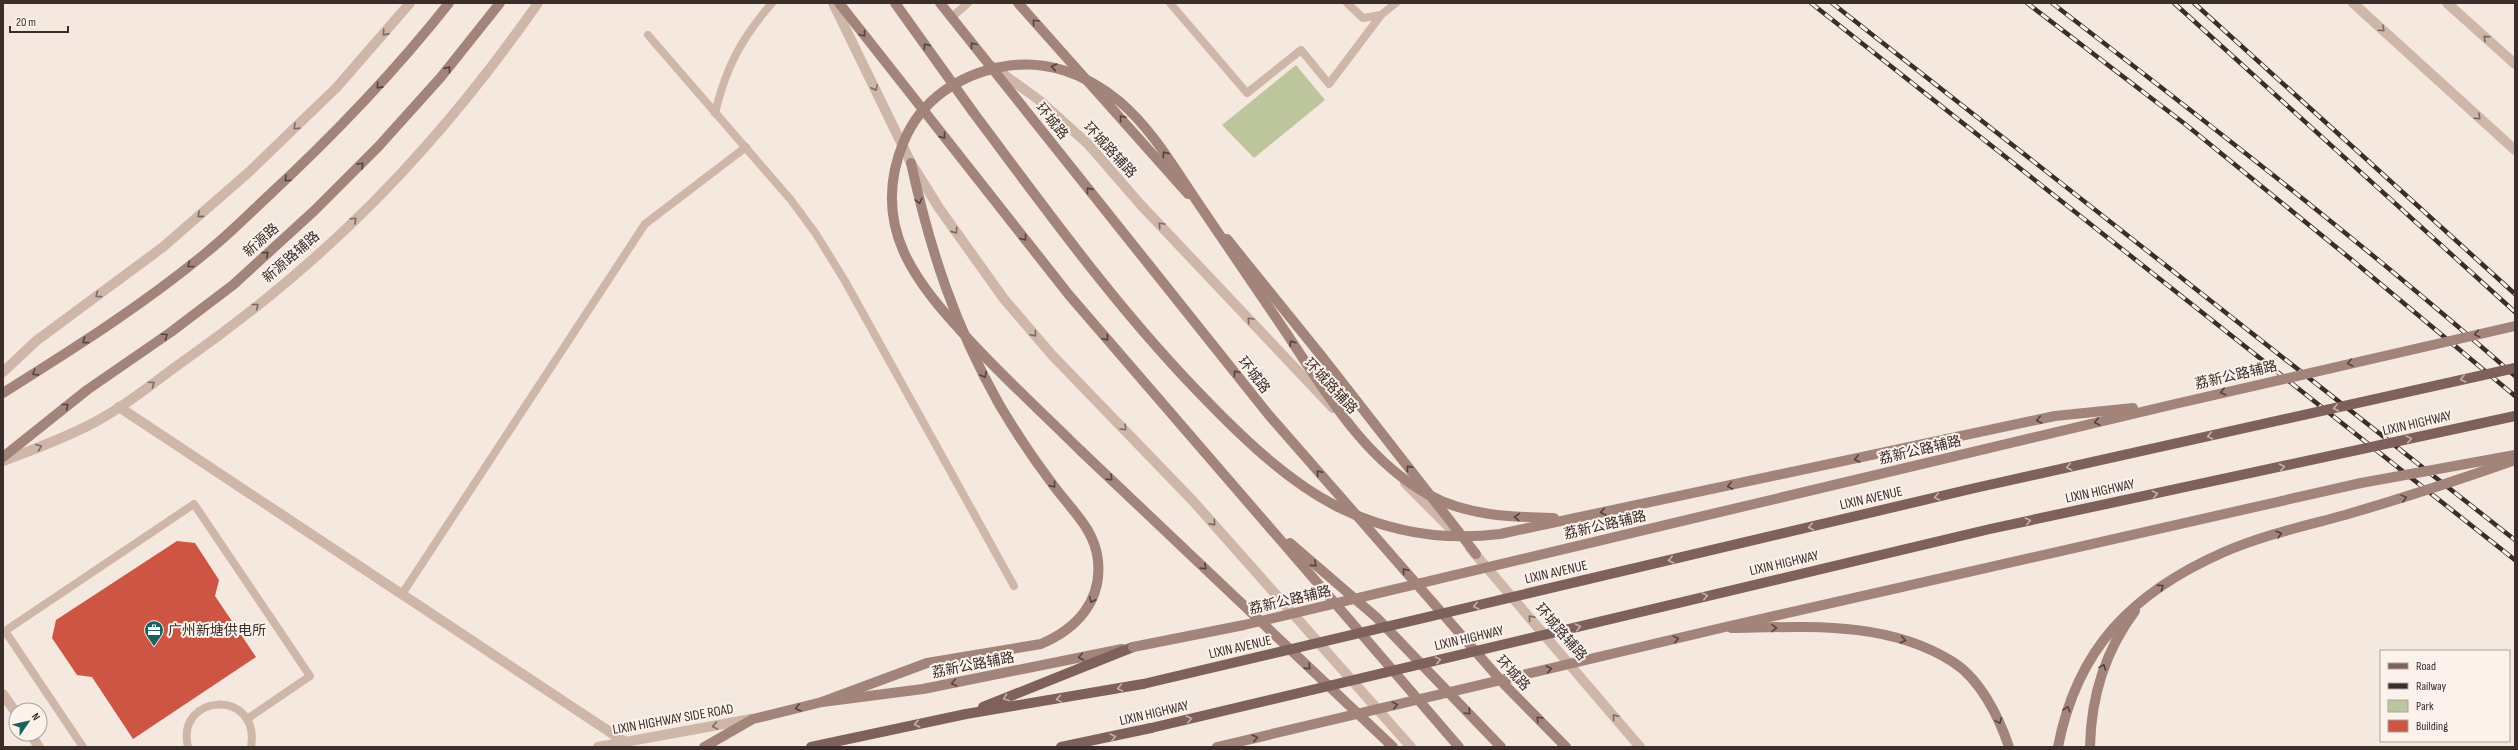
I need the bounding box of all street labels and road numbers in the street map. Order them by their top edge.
street label: 环城路 [1032,99,1072,143]
street label: 环城路辅路 [1080,119,1140,181]
street label: 新源路 [240,220,282,260]
street label: 新源路辅路 [259,228,323,286]
street label: 环城路 [1234,353,1274,397]
street label: 环城路辅路 [1301,355,1361,417]
street label: 荔新公路辅路 [2193,357,2279,393]
street label: LIXIN HIGHWAY [2381,407,2453,439]
street label: 荔新公路辅路 [1877,432,1963,468]
street label: LIXIN HIGHWAY [2064,475,2136,507]
street label: LIXIN AVENUE [1838,483,1904,513]
street label: 荔新公路辅路 [1562,507,1648,543]
street label: LIXIN HIGHWAY [1748,547,1820,579]
street label: LIXIN AVENUE [1523,557,1589,587]
street label: 荔新公路辅路 [1247,582,1333,618]
street label: 环城路辅路 [1532,600,1590,664]
street label: LIXIN HIGHWAY [1433,622,1505,654]
street label: LIXIN AVENUE [1207,632,1273,662]
street label: 荔新公路辅路 [930,649,1016,681]
street label: 环城路 [1492,652,1534,694]
street label: LIXIN HIGHWAY [1118,697,1190,729]
street label: LIXIN HIGHWAY SIDE ROAD [611,700,735,738]

